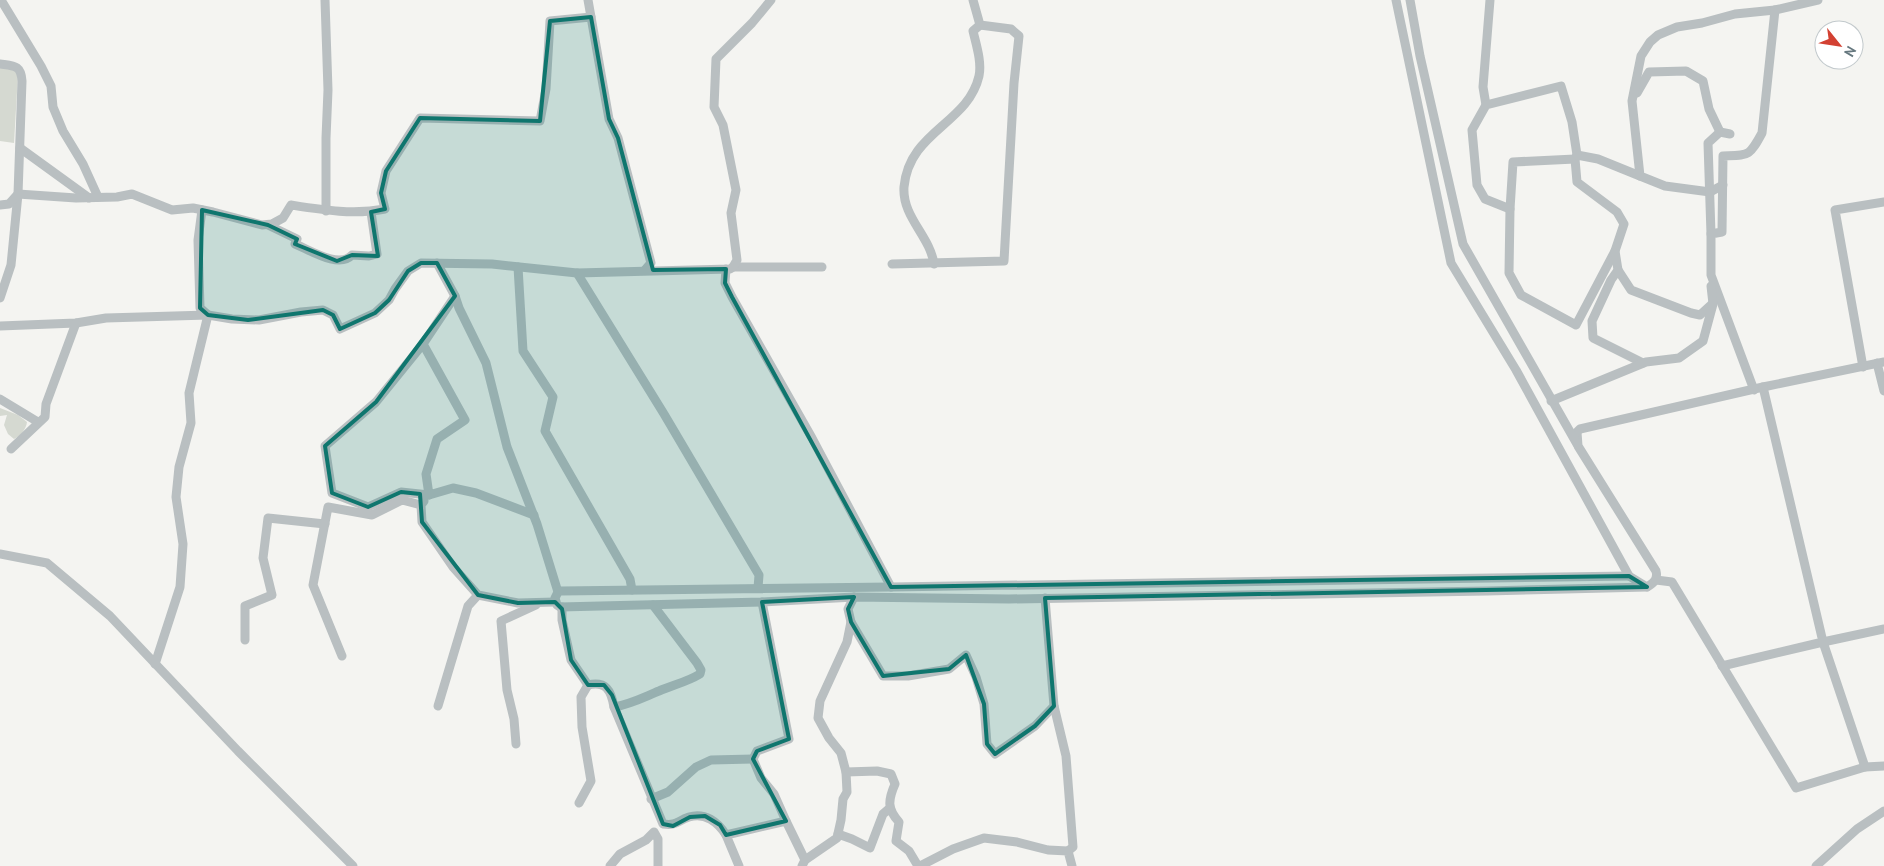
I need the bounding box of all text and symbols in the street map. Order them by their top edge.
north arrow [1814,20,1864,70]
text: N [1840,43,1860,60]

